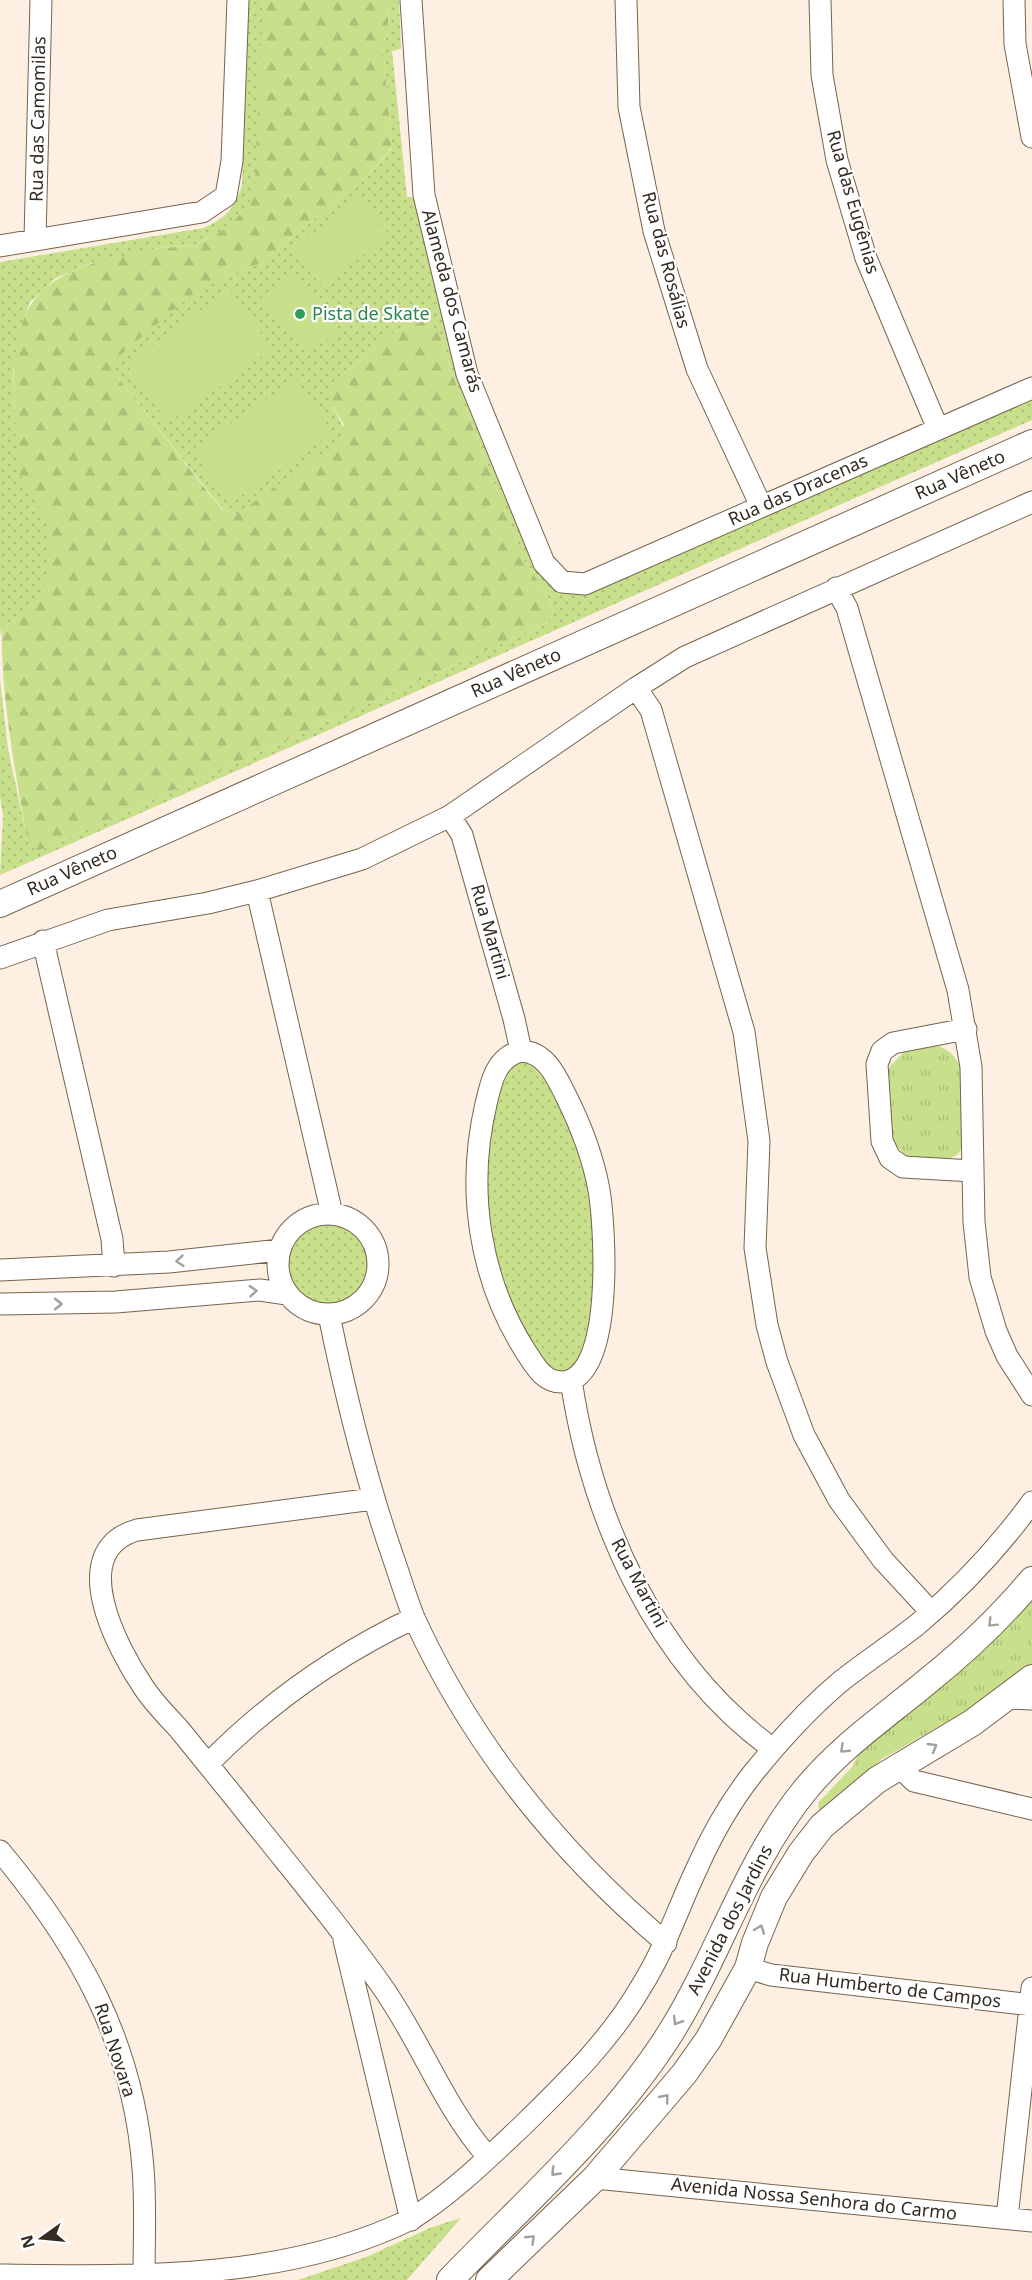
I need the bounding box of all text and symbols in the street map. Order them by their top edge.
street label: Rua das Camomilas [24,36,50,202]
street label: Rua das Eugênias [822,127,886,276]
street label: Rua das Rosálias [637,189,697,331]
street label: Alameda dos Camarás [417,207,489,395]
place label: Pista de Skate [312,301,430,325]
marker: Pista de Skate [293,307,307,321]
street label: Rua Vêneto [911,444,1008,505]
street label: Rua das Dracenas [724,448,871,531]
street label: Rua Vêneto [467,642,564,703]
street label: Rua Vêneto [23,840,120,901]
street label: Rua Martini [466,881,516,982]
one-way arrow [175,1254,184,1267]
one-way arrow [248,1285,258,1298]
one-way arrow [54,1298,63,1310]
street label: Rua Martini [606,1534,673,1631]
one-way arrow [988,1616,999,1627]
one-way arrow [840,1742,850,1753]
one-way arrow [927,1743,937,1754]
street label: Avenida dos Jardins [681,1840,777,1999]
one-way arrow [753,1925,765,1936]
street label: Rua Humberto de Campos [778,1961,1003,2013]
street label: Rua Novara [89,2000,142,2100]
one-way arrow [673,2015,685,2025]
one-way arrow [658,2094,669,2105]
one-way arrow [551,2164,562,2175]
street label: Avenida Nossa Senhora do Carmo [670,2171,958,2225]
north arrow [12,2208,72,2268]
text: N [15,2233,40,2251]
one-way arrow [524,2236,535,2247]

